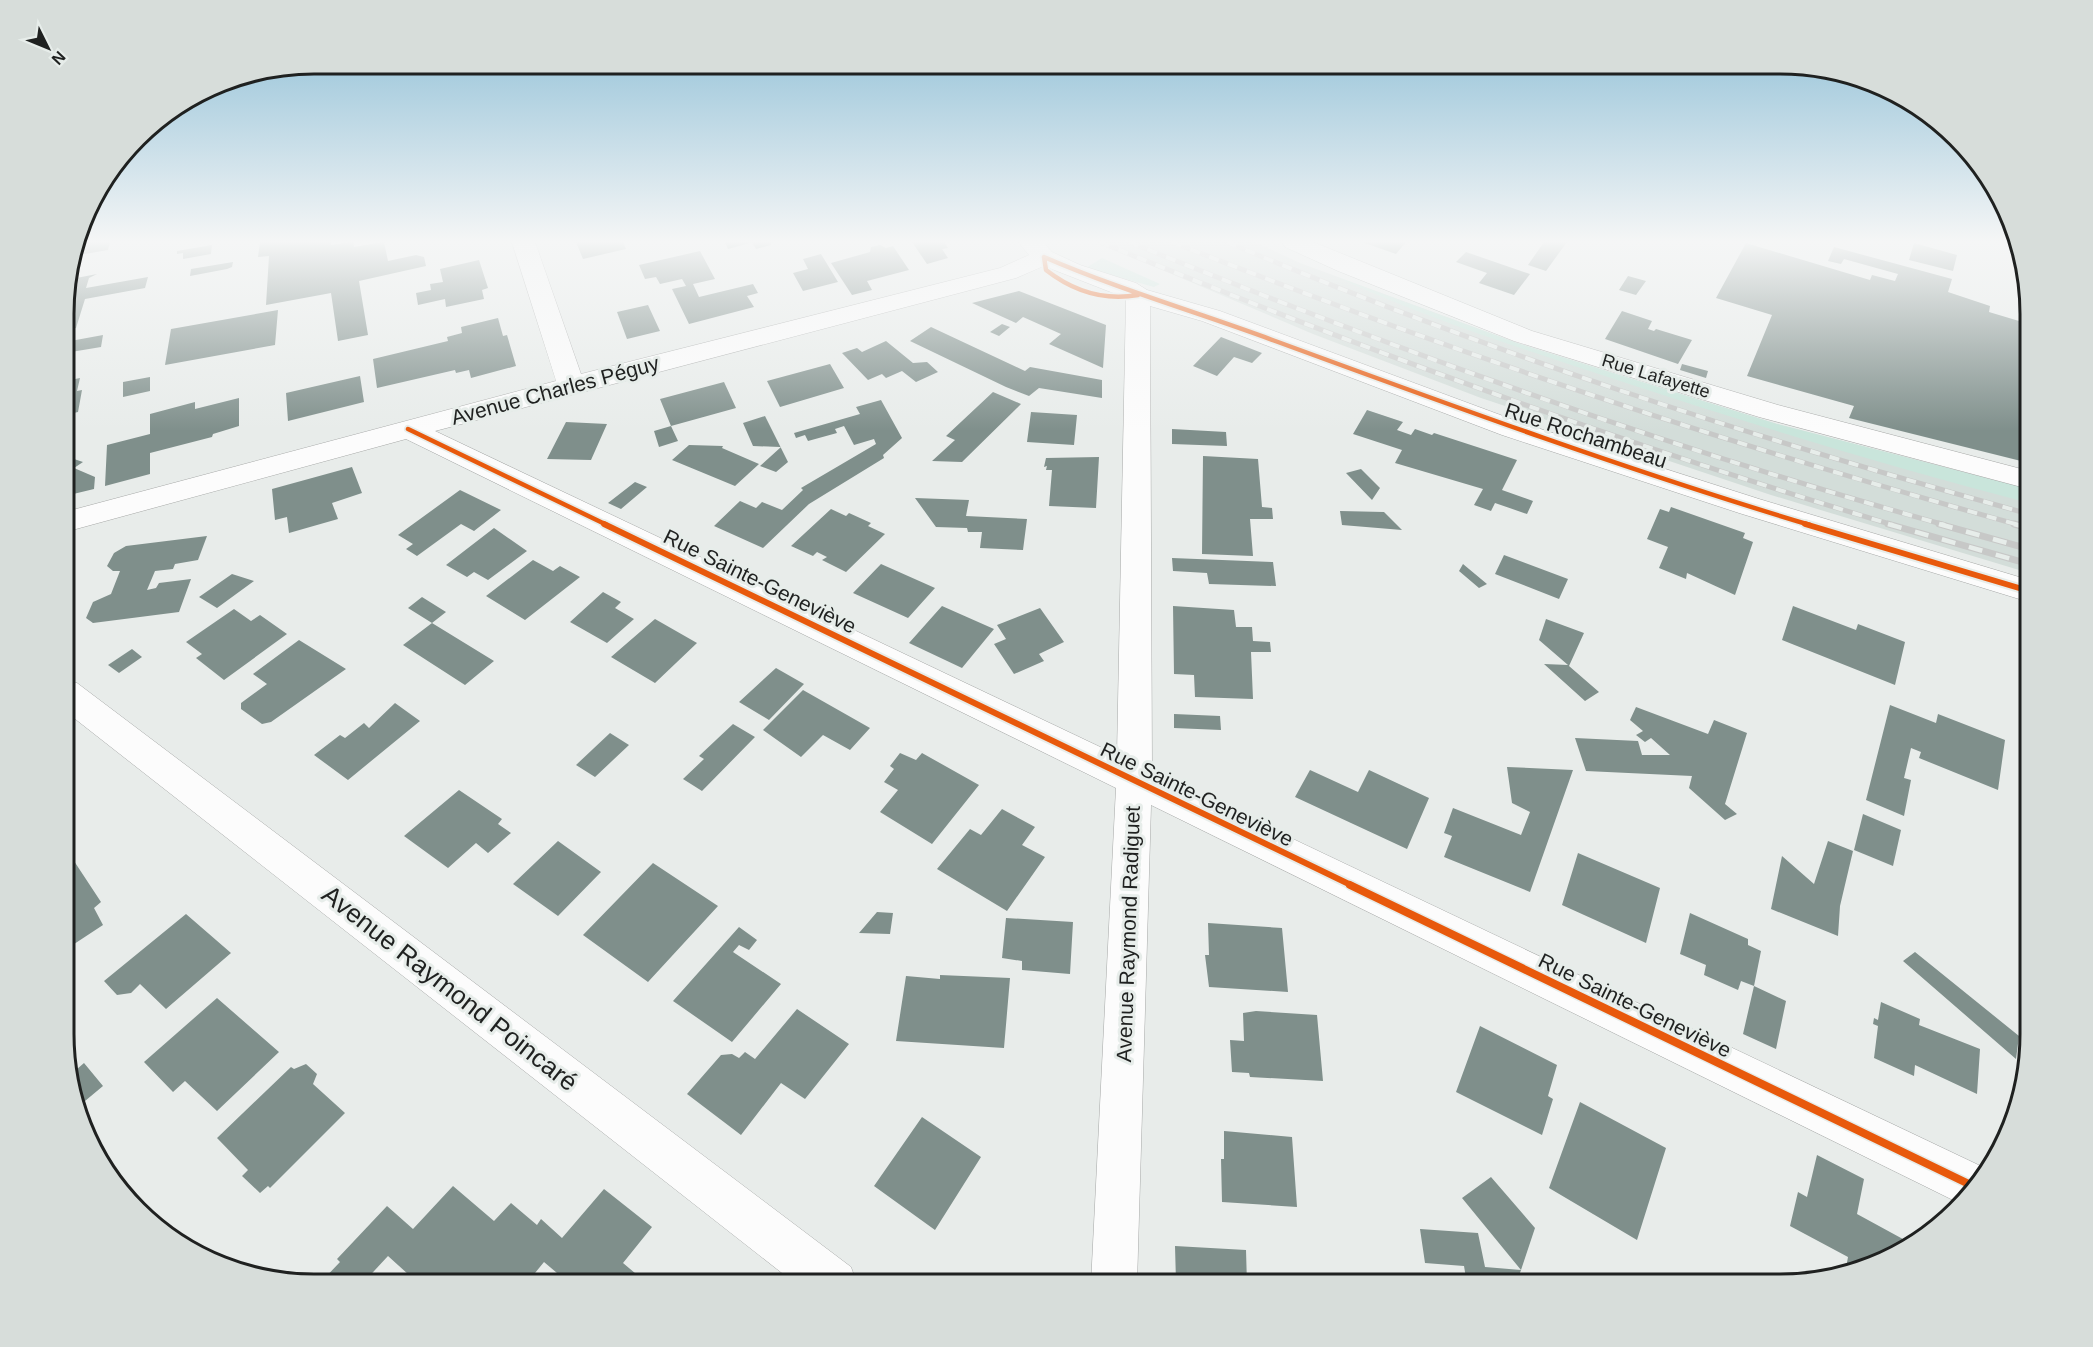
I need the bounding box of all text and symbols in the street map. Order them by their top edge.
north arrow [18,18,78,78]
text: N [48,48,69,68]
street label: Rue Lafayette [1599,350,1713,402]
street label: Avenue Charles Péguy [448,351,662,429]
street label: Rue Rochambeau [1502,398,1670,472]
street label: Rue Sainte-Geneviève [660,524,860,638]
street label: Rue Sainte-Geneviève [1097,737,1297,851]
street label: Avenue Raymond Radiguet [1112,805,1144,1063]
street label: Avenue Raymond Poincaré [316,879,584,1097]
street label: Rue Sainte-Geneviève [1535,948,1735,1062]

